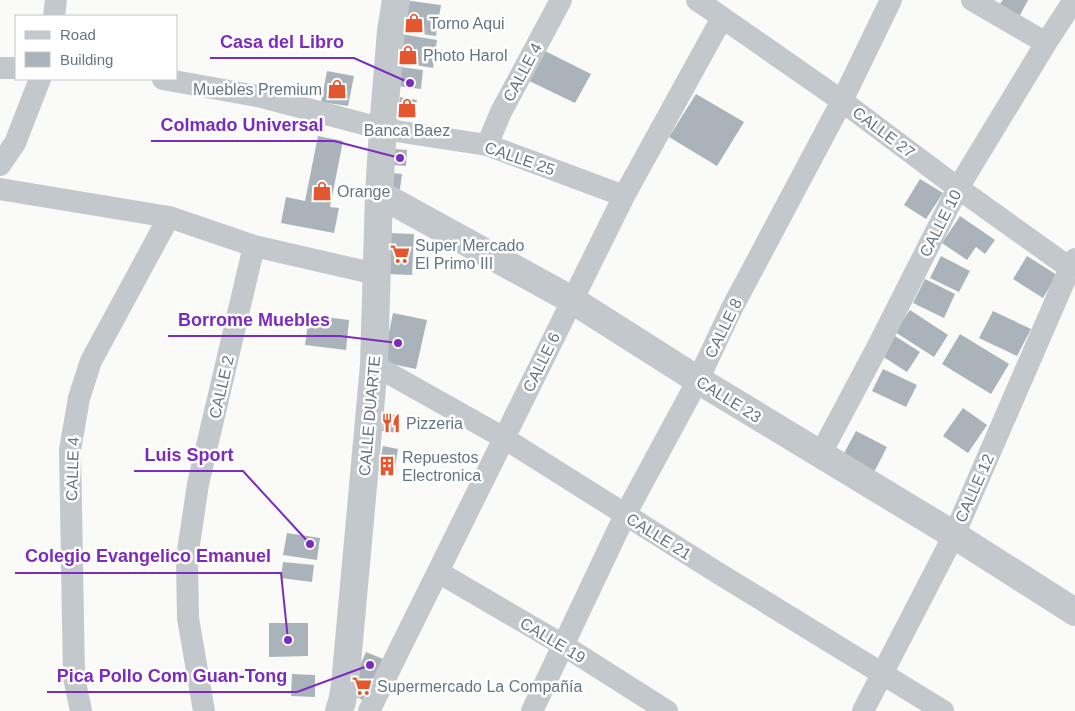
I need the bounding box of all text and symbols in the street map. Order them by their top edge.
shop icon: Torno Aqui [403,12,425,34]
legend [15,15,178,80]
place label: Torno Aqui [429,15,505,32]
callout: Casa del Libro [210,25,354,58]
text: Road [60,26,96,43]
text: Casa del Libro [220,32,344,52]
street label: CALLE 4 [500,40,545,105]
shop icon: Photo Harol [397,44,419,66]
place label: Photo Harol [423,47,508,64]
text: Building [60,51,113,68]
shop icon: Muebles Premium [326,78,348,100]
place label: Muebles Premium [193,81,322,98]
shop icon: Banca Baez [396,97,418,119]
street label: CALLE 27 [849,104,918,161]
callout: Colmado Universal [151,108,334,141]
text: Colmado Universal [160,115,324,135]
place label: Banca Baez [364,122,450,139]
street label: CALLE 25 [483,139,557,178]
shop icon: Orange [311,180,333,202]
place label: Orange [337,183,390,200]
street label: CALLE 10 [916,187,965,260]
place label: Super Mercado El Primo III [415,237,524,272]
supermarket icon: Super Mercado El Primo III [389,243,411,265]
street label: CALLE 8 [702,296,745,361]
callout: Borrome Muebles [168,303,340,336]
text: Borrome Muebles [178,310,330,330]
street label: CALLE 6 [520,330,563,395]
street label: CALLE 2 [206,354,237,420]
street label: CALLE DUARTE [356,355,383,477]
street label: CALLE 23 [693,373,764,426]
restaurant icon: Pizzeria [380,412,402,434]
place label: Pizzeria [406,415,463,432]
street label: CALLE 4 [63,437,82,501]
callout: Luis Sport [134,438,243,471]
text: Luis Sport [145,445,234,465]
place label: Repuestos Electronica [402,449,481,484]
street label: CALLE 12 [952,451,997,525]
building icon: Repuestos Electronica [376,455,398,477]
street label: CALLE 21 [623,510,694,563]
callout: Colegio Evangelico Emanuel [15,540,281,573]
text: Colegio Evangelico Emanuel [25,546,271,566]
street label: CALLE 19 [517,614,588,667]
callout: Pica Pollo Com Guan-Tong [47,659,297,692]
text: Pica Pollo Com Guan-Tong [57,666,287,686]
supermarket icon: Supermercado La Compañía [351,675,373,697]
place label: Supermercado La Compañía [377,678,583,695]

